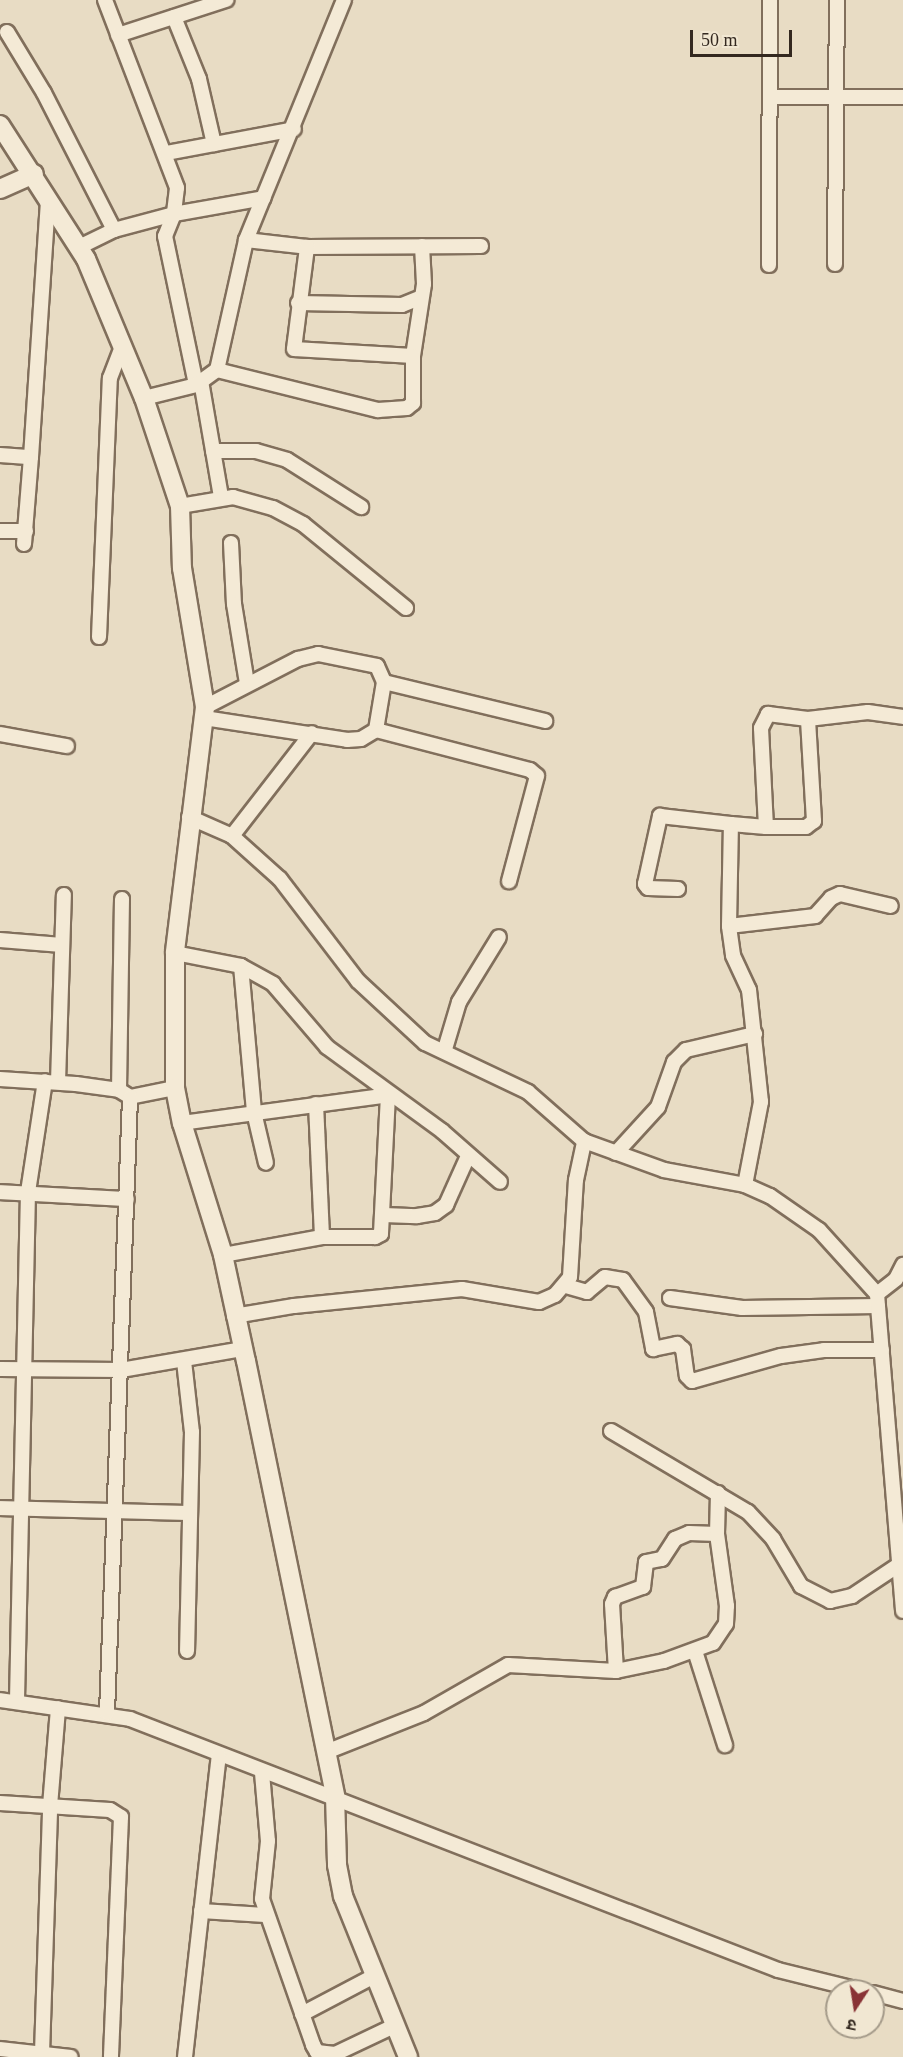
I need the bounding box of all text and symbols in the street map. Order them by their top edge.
scale bar [693,18,795,56]
text: 50 m [701,30,738,50]
north arrow [825,1979,885,2039]
text: उ [845,2016,858,2034]

